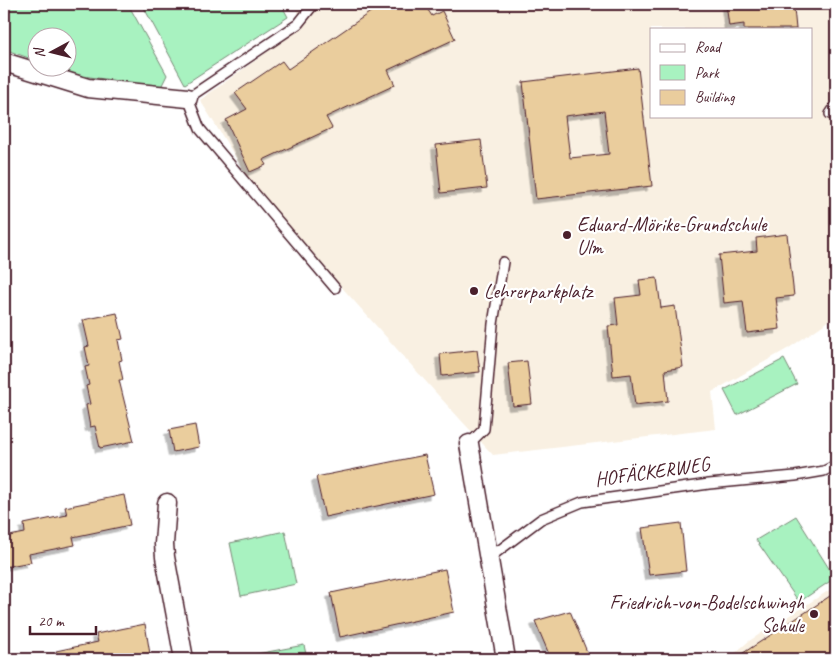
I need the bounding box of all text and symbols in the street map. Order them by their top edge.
north arrow [28,28,78,78]
legend [650,28,812,118]
text: Road [695,38,722,57]
text: N [30,46,49,59]
text: Park [695,64,720,83]
text: Building [695,88,735,107]
place label: Eduard-Mörike-Grundschule Ulm [577,212,768,260]
marker: Eduard-Mörike-Grundschule Ulm [561,229,573,241]
place label: Lehrerparkplatz [484,279,595,304]
marker: Lehrerparkplatz [468,285,480,297]
street label: HOFÄCKERWEG [593,451,713,492]
place label: Friedrich-von-Bodelschwingh Schule [609,590,805,638]
scale bar [30,603,96,635]
marker: Friedrich-von-Bodelschwingh Schule [808,608,820,620]
text: 20 m [38,612,65,631]

